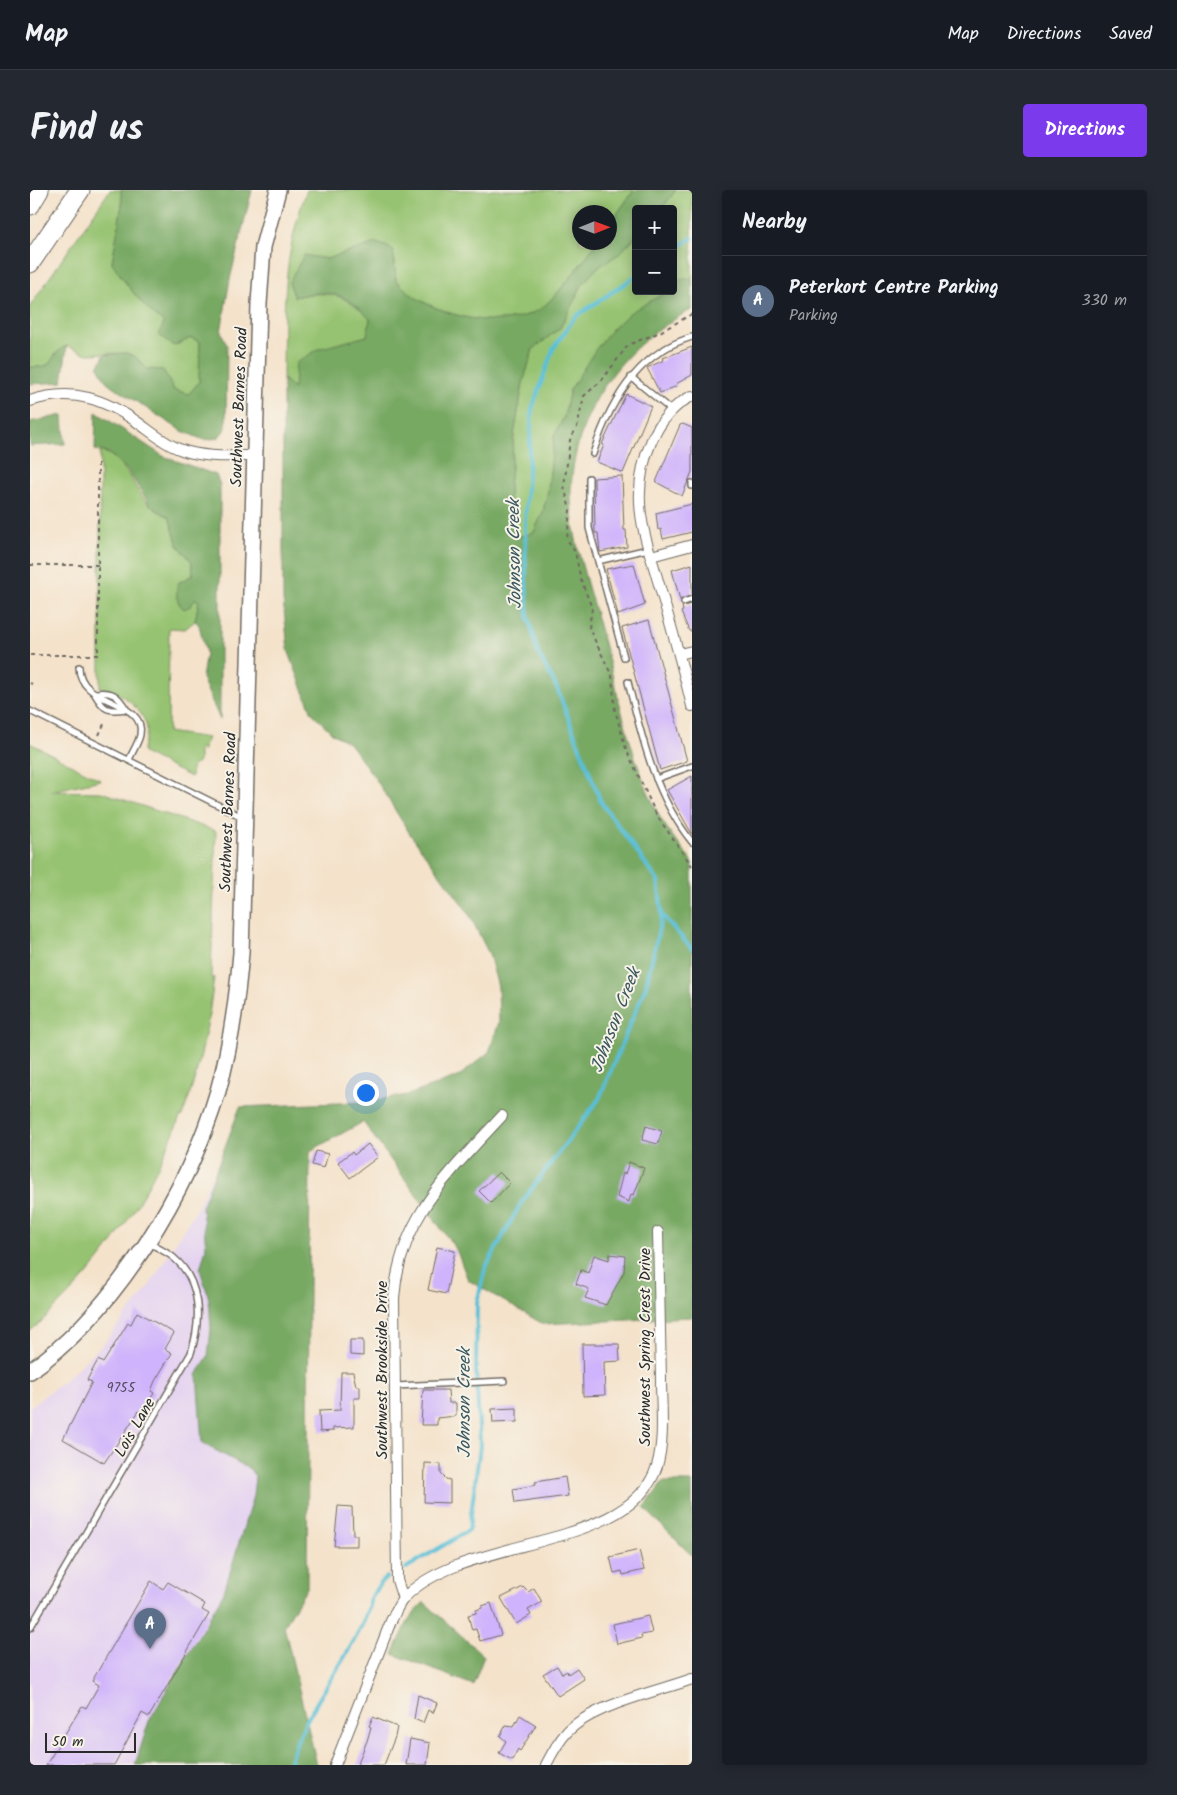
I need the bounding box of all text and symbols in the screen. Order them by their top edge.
text: Map [25,15,68,54]
text: Map [947,20,979,49]
text: Directions [1007,20,1081,49]
text: Saved [1109,20,1152,49]
text: Find us [30,102,143,158]
button: Directions [1023,104,1147,157]
north arrow [572,205,617,250]
map controls [632,205,677,295]
button: + [632,205,677,250]
text: Nearby [742,206,807,239]
button: − [632,250,677,295]
text: Peterkort Centre Parking [789,273,999,303]
text: A [753,288,763,313]
text: 330 m [1082,288,1127,313]
text: Parking [789,303,838,328]
street label: Southwest Barnes Road [224,326,255,487]
water label: Johnson Creek [500,496,531,609]
street label: Southwest Barnes Road [213,731,244,892]
water label: Johnson Creek [583,962,651,1077]
your location [353,1080,379,1106]
street label: Southwest Spring Crest Drive [633,1248,658,1446]
street label: Southwest Brookside Drive [370,1281,395,1459]
water label: Johnson Creek [451,1346,480,1458]
house number: 9755 [107,1377,137,1399]
street label: Lois Lane [108,1393,162,1462]
pin: A [134,1608,166,1649]
scale bar [45,1730,136,1753]
text: 50 m [52,1731,83,1753]

